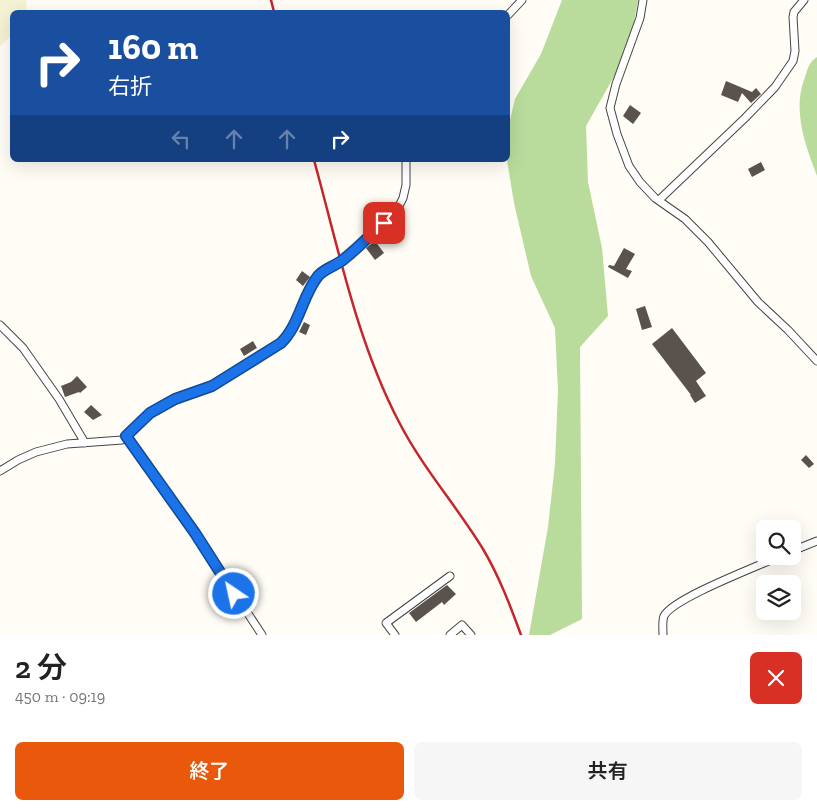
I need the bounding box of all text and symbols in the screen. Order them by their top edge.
text: 160 m [108,26,198,68]
icon: right [25,30,90,95]
text: 右折 [108,73,152,100]
icon: left [167,125,195,153]
icon: ahead [220,125,248,153]
icon: ahead [273,125,301,153]
icon: right [326,125,354,153]
pin [363,202,405,244]
icon: arrive [370,209,398,237]
map controls [756,520,801,620]
button: search [756,520,801,565]
position arrow [207,567,259,619]
button: layers [756,575,801,620]
text: 2 分 [15,650,67,686]
button: close [750,652,802,704]
text: 450 m · 09:19 [15,687,105,706]
button: 終了 [15,742,404,800]
button: 共有 [414,742,802,800]

